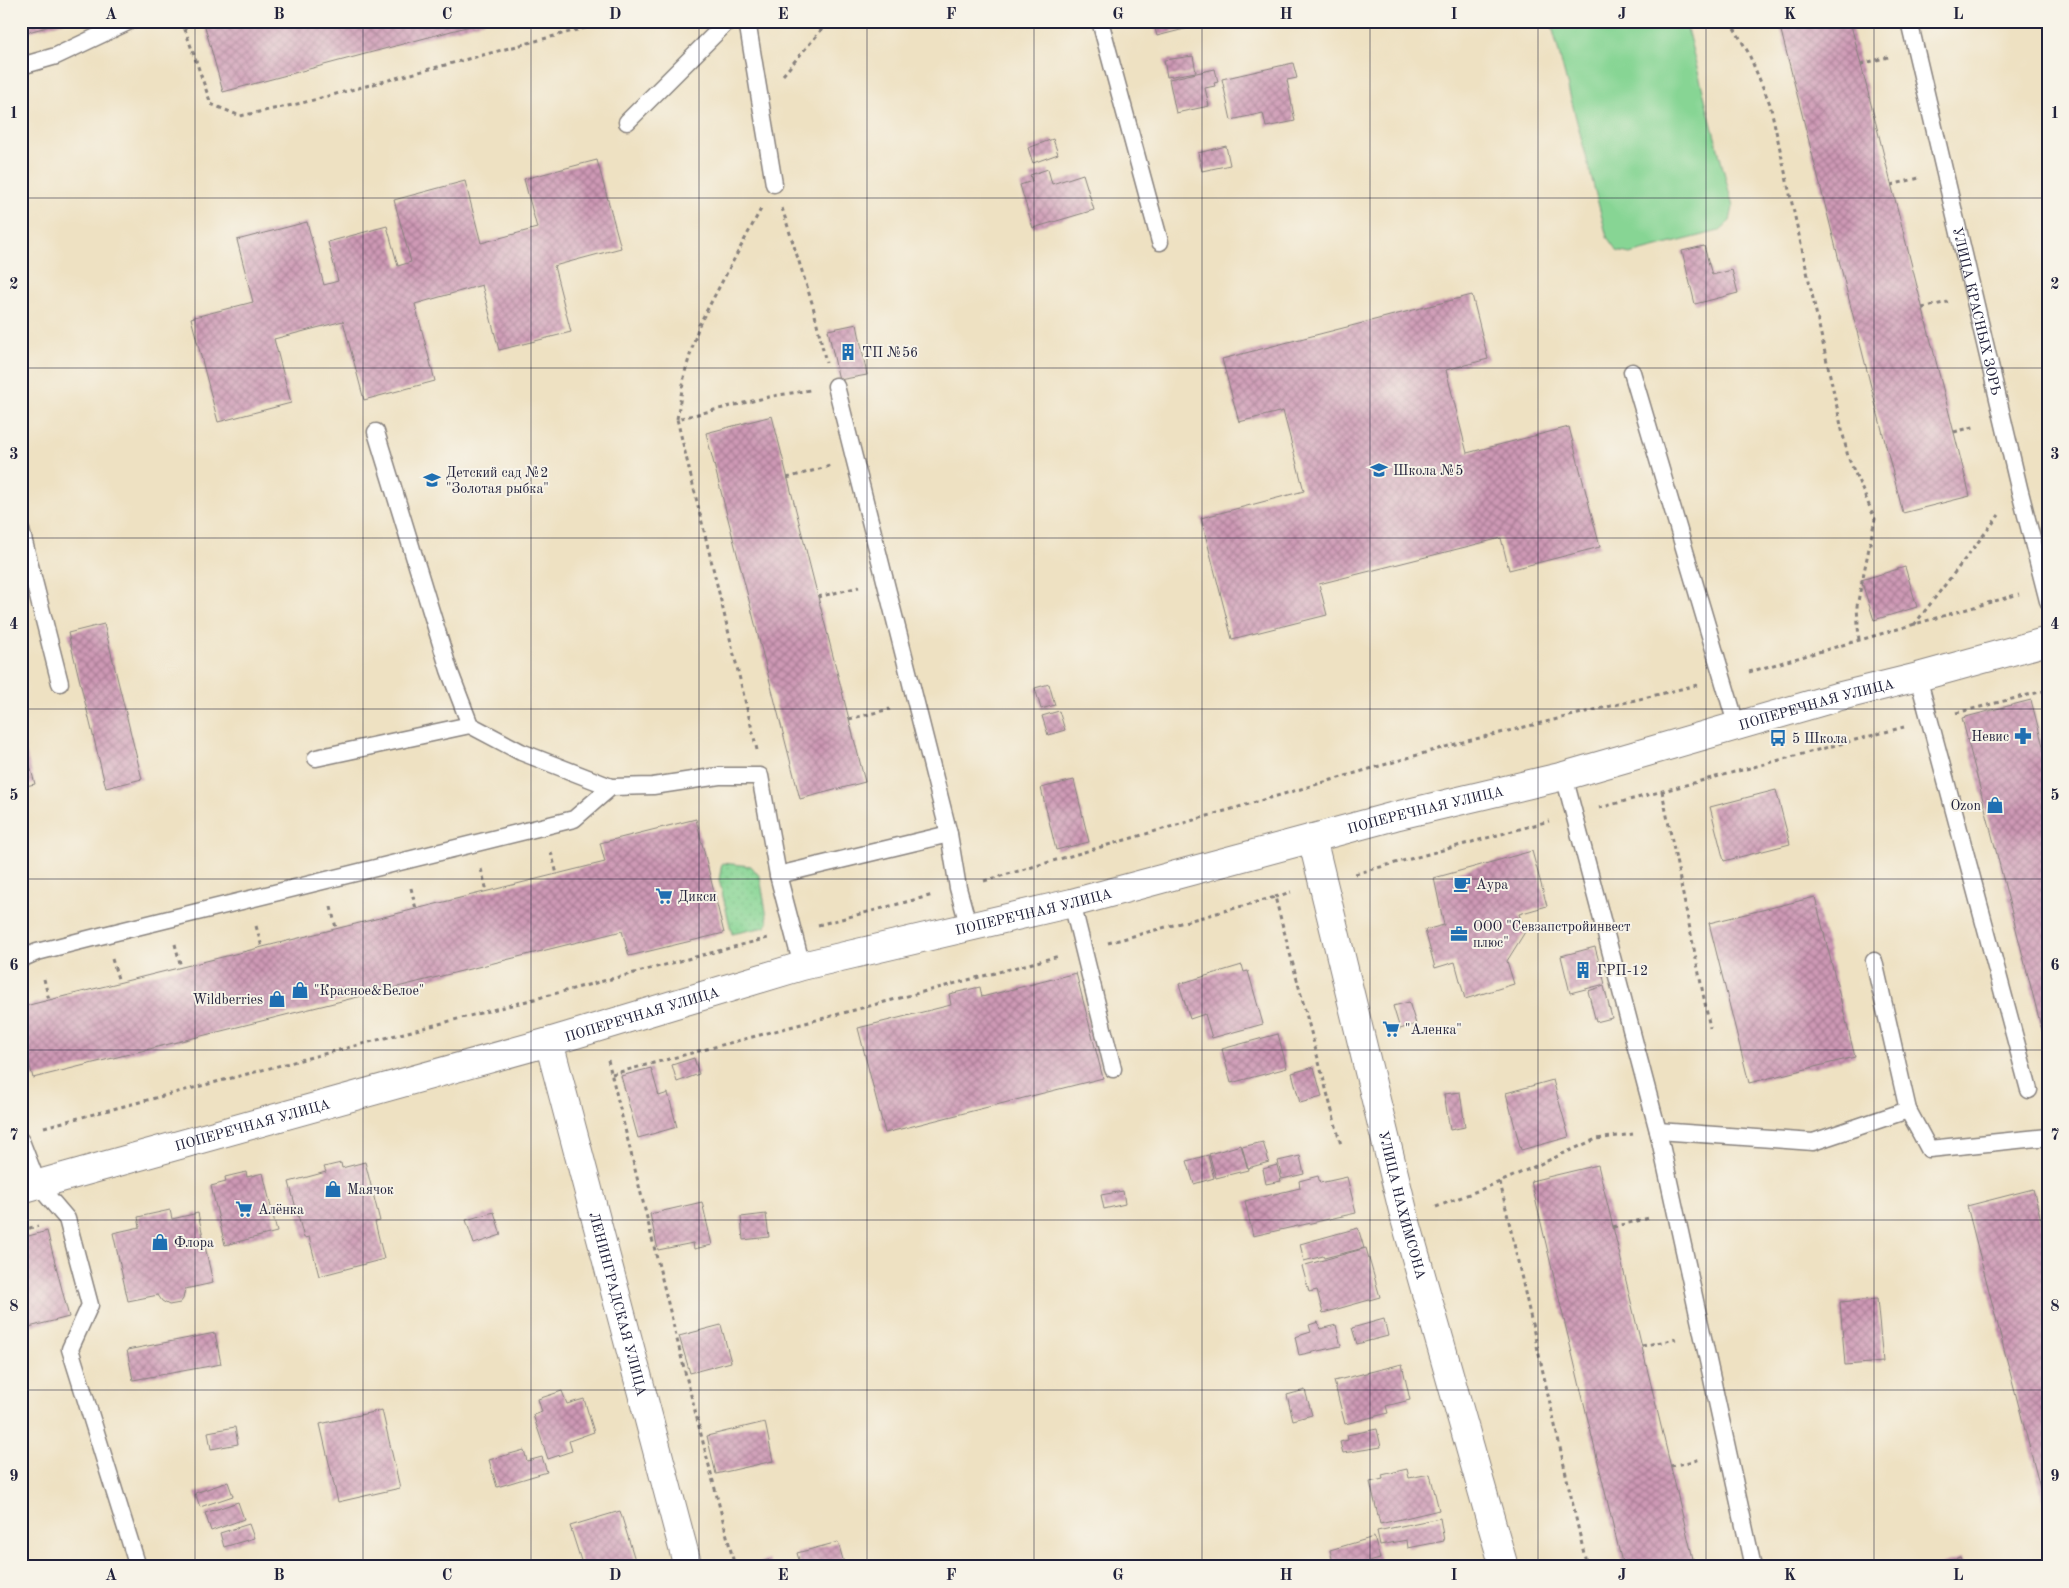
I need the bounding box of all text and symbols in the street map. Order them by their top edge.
text: A [105,7,117,23]
text: B [273,7,285,23]
text: C [442,7,452,23]
text: D [609,7,621,23]
text: E [777,7,789,23]
text: F [946,7,957,23]
text: G [1112,7,1124,23]
text: H [1279,7,1293,23]
text: I [1450,7,1458,23]
text: J [1618,7,1627,23]
text: K [1784,7,1796,23]
text: L [1953,7,1964,23]
text: 1 [9,106,19,122]
text: 1 [2050,106,2060,122]
street label: УЛИЦА КРАСНЫХ ЗОРЬ [1950,226,2003,397]
text: 2 [9,277,19,293]
text: 2 [2050,277,2060,293]
building icon: ТП №56 [838,342,858,362]
place label: ТП №56 [862,346,918,360]
text: 3 [9,447,19,463]
text: 3 [2050,447,2060,463]
school or university icon: Школа №5 [1369,460,1389,480]
place label: Школа №5 [1393,464,1463,478]
place label: Детский сад №2 "Золотая рыбка" [446,466,549,496]
school or university icon: Детский сад №2 "Золотая рыбка" [422,470,442,490]
text: 4 [9,617,19,633]
text: 4 [2050,617,2060,633]
street label: ПОПЕРЕЧНАЯ УЛИЦА [1737,677,1896,733]
pharmacy icon: Невис [2013,726,2033,746]
bus stop icon: 5 Школа [1768,728,1788,748]
place label: Невис [1971,730,2009,744]
place label: 5 Школа [1792,732,1847,746]
street label: ПОПЕРЕЧНАЯ УЛИЦА [1346,784,1505,837]
text: 5 [9,788,19,804]
text: 5 [2050,788,2060,804]
shop icon: Ozon [1985,795,2005,815]
place label: Ozon [1951,799,1981,813]
cafe icon: Аура [1452,874,1472,894]
place label: Аура [1476,878,1508,892]
supermarket icon: Дикси [654,886,674,906]
street label: ПОПЕРЕЧНАЯ УЛИЦА [954,887,1114,938]
place label: Дикси [678,890,717,904]
place label: ООО "Севзапстройинвест плюс" [1473,920,1631,950]
office icon: ООО "Севзапстройинвест плюс" [1449,924,1469,944]
text: 6 [9,958,19,974]
text: 6 [2050,958,2060,974]
building icon: ГРП-12 [1573,960,1593,980]
place label: ГРП-12 [1597,964,1648,978]
shop icon: "Красное&Белое" [290,980,310,1000]
place label: "Красное&Белое" [314,984,424,998]
street label: ПОПЕРЕЧНАЯ УЛИЦА [563,985,721,1045]
shop icon: Wildberries [267,989,287,1009]
place label: Wildberries [192,993,263,1007]
supermarket icon: "Аленка" [1381,1019,1401,1039]
place label: "Аленка" [1405,1023,1462,1037]
street label: ПОПЕРЕЧНАЯ УЛИЦА [173,1097,332,1154]
text: 7 [9,1128,19,1144]
text: 7 [2050,1128,2060,1144]
street label: УЛИЦА НАХИМСОНА [1376,1130,1428,1281]
shop icon: Маячок [323,1179,343,1199]
place label: Маячок [347,1183,394,1197]
supermarket icon: Алёнка [234,1199,254,1219]
place label: Алёнка [258,1203,304,1217]
street label: ЛЕНИНГРАДСКАЯ УЛИЦА [586,1211,649,1398]
shop icon: Флора [150,1232,170,1252]
place label: Флора [174,1236,214,1250]
text: 8 [9,1299,19,1315]
text: 8 [2050,1299,2060,1315]
text: 9 [9,1469,19,1485]
text: 9 [2050,1469,2060,1485]
text: A [105,1568,117,1584]
text: B [273,1568,285,1584]
text: C [442,1568,452,1584]
text: D [609,1568,621,1584]
text: E [777,1568,789,1584]
text: F [946,1568,957,1584]
text: G [1112,1568,1124,1584]
text: H [1279,1568,1293,1584]
text: I [1450,1568,1458,1584]
text: J [1618,1568,1627,1584]
text: K [1784,1568,1796,1584]
text: L [1953,1568,1964,1584]

